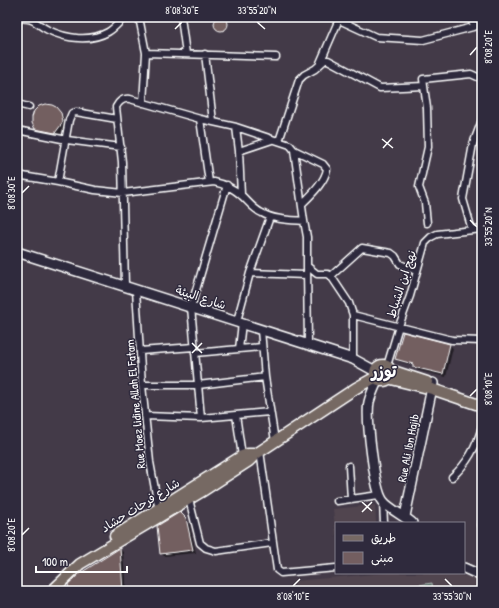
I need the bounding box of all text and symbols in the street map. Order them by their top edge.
text: 8°08'30"E [165,4,199,17]
text: 33°55'20"N [238,4,276,17]
text: 8°08'20"E [482,30,495,64]
text: 8°08'30"E [5,176,18,210]
text: 33°55'20"N [482,208,495,246]
street label: نهج ابن الشباط [382,248,421,320]
street label: شارع البيئة [173,281,228,314]
street label: Rue Moez lidine Allah El Fatam [121,339,149,469]
district label: توزر [370,360,398,382]
text: 8°08'10"E [482,372,495,405]
street label: Rue Ali Ibn Hajib [393,412,423,483]
street label: شارع فرحات حشاد [97,474,183,537]
text: 8°08'20"E [5,518,18,552]
legend [335,522,465,574]
text: طريق [371,529,396,546]
scale bar [36,548,127,574]
text: مبنى [371,549,394,566]
text: 100 m [42,553,68,570]
text: 8°08'10"E [277,590,310,603]
text: 33°55'30"N [433,590,471,603]

